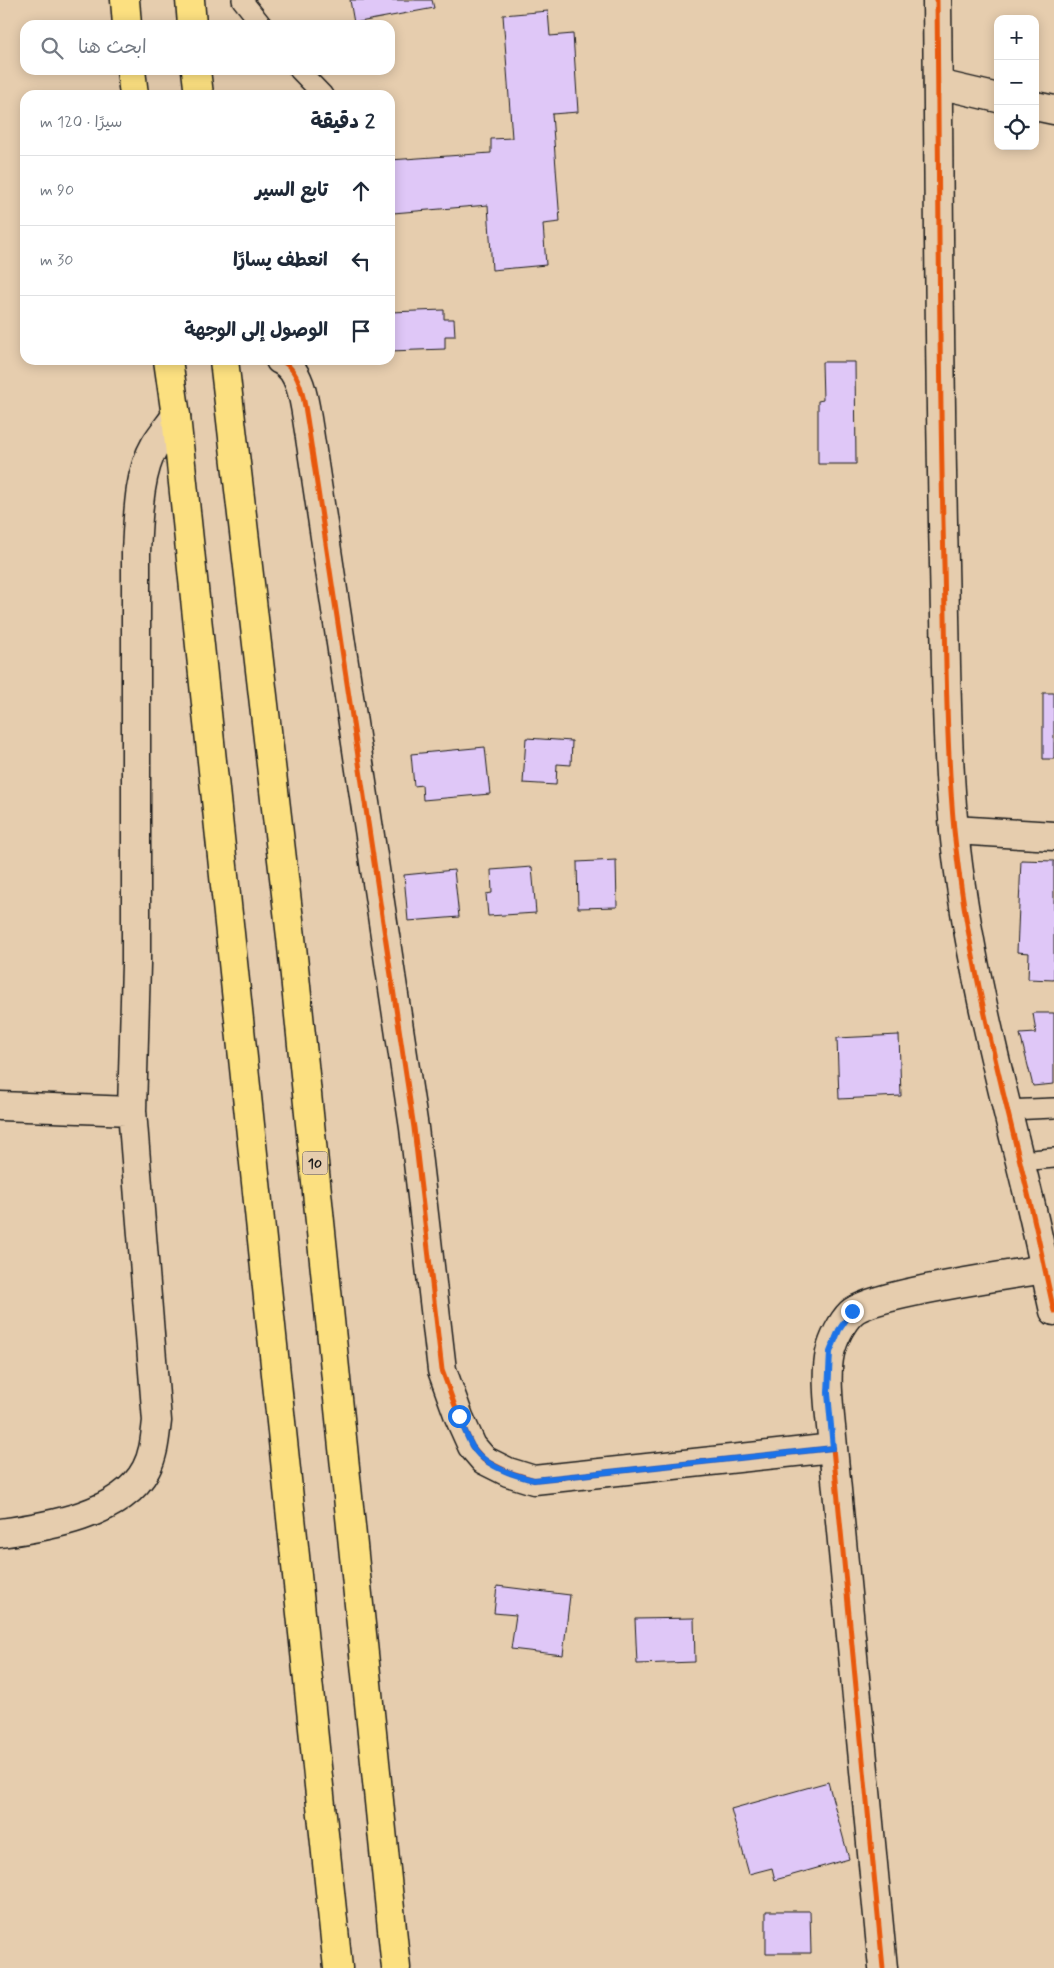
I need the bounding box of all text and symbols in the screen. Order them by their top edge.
map controls [994,15,1039,150]
button: + [994,15,1039,60]
search box [20,20,395,75]
icon: search [38,34,66,62]
text: ابحث هنا [78,35,147,60]
button: − [994,60,1039,105]
button: locate [994,105,1039,150]
text: 2 دقيقة [311,108,375,136]
text: سيرًا · 120 m [40,112,122,133]
icon: ahead [347,177,375,205]
text: تابع السير [255,178,328,203]
text: 90 m [40,180,74,201]
icon: left [347,247,375,275]
text: انعطف يسارًا [233,248,328,273]
text: 30 m [40,250,73,271]
icon: arrive [347,317,375,345]
text: الوصول إلى الوجهة [184,318,328,343]
road number: 10 [302,1152,328,1174]
route end [841,1300,864,1323]
route start [448,1405,471,1428]

